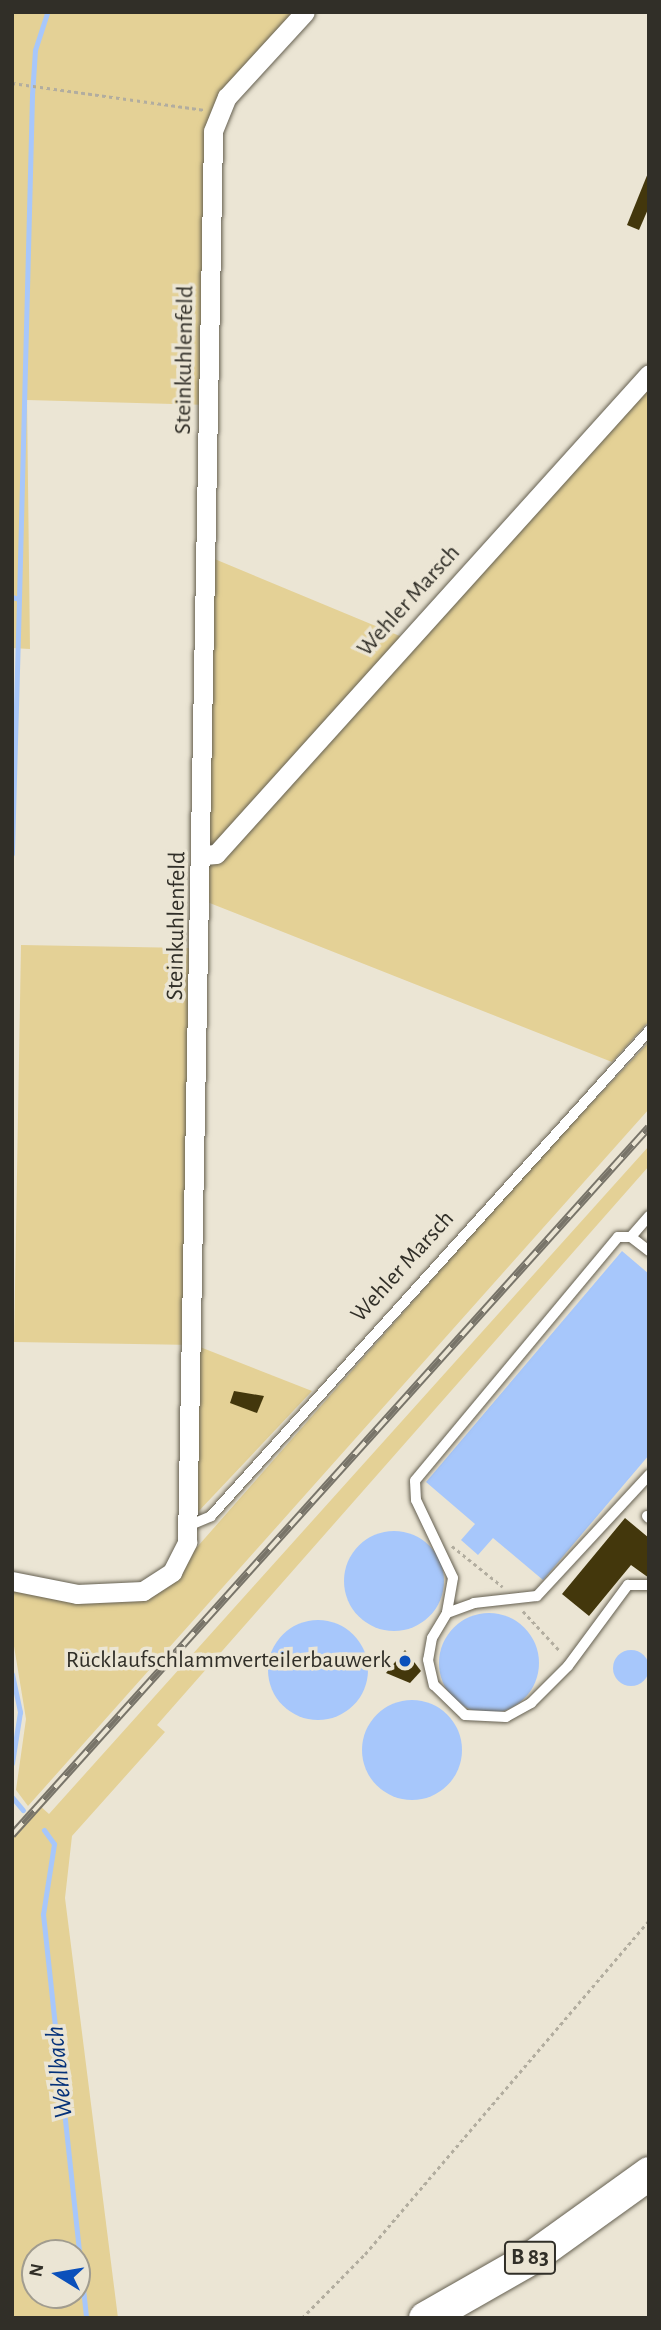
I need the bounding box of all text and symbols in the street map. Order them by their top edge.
street label: Steinkuhlenfeld [169,285,201,435]
street label: Wehler Marsch [351,539,467,663]
street label: Steinkuhlenfeld [161,851,193,1001]
street label: Wehler Marsch [345,1205,461,1329]
place label: Rücklaufschlammverteilerbauwerk [66,1647,391,1675]
marker: Rücklaufschlammverteilerbauwerk [397,1653,413,1669]
water label: Wehlbach [40,2024,80,2120]
road number: B 83 [504,2238,556,2278]
north arrow [21,2239,91,2309]
text: N [26,2262,47,2279]

